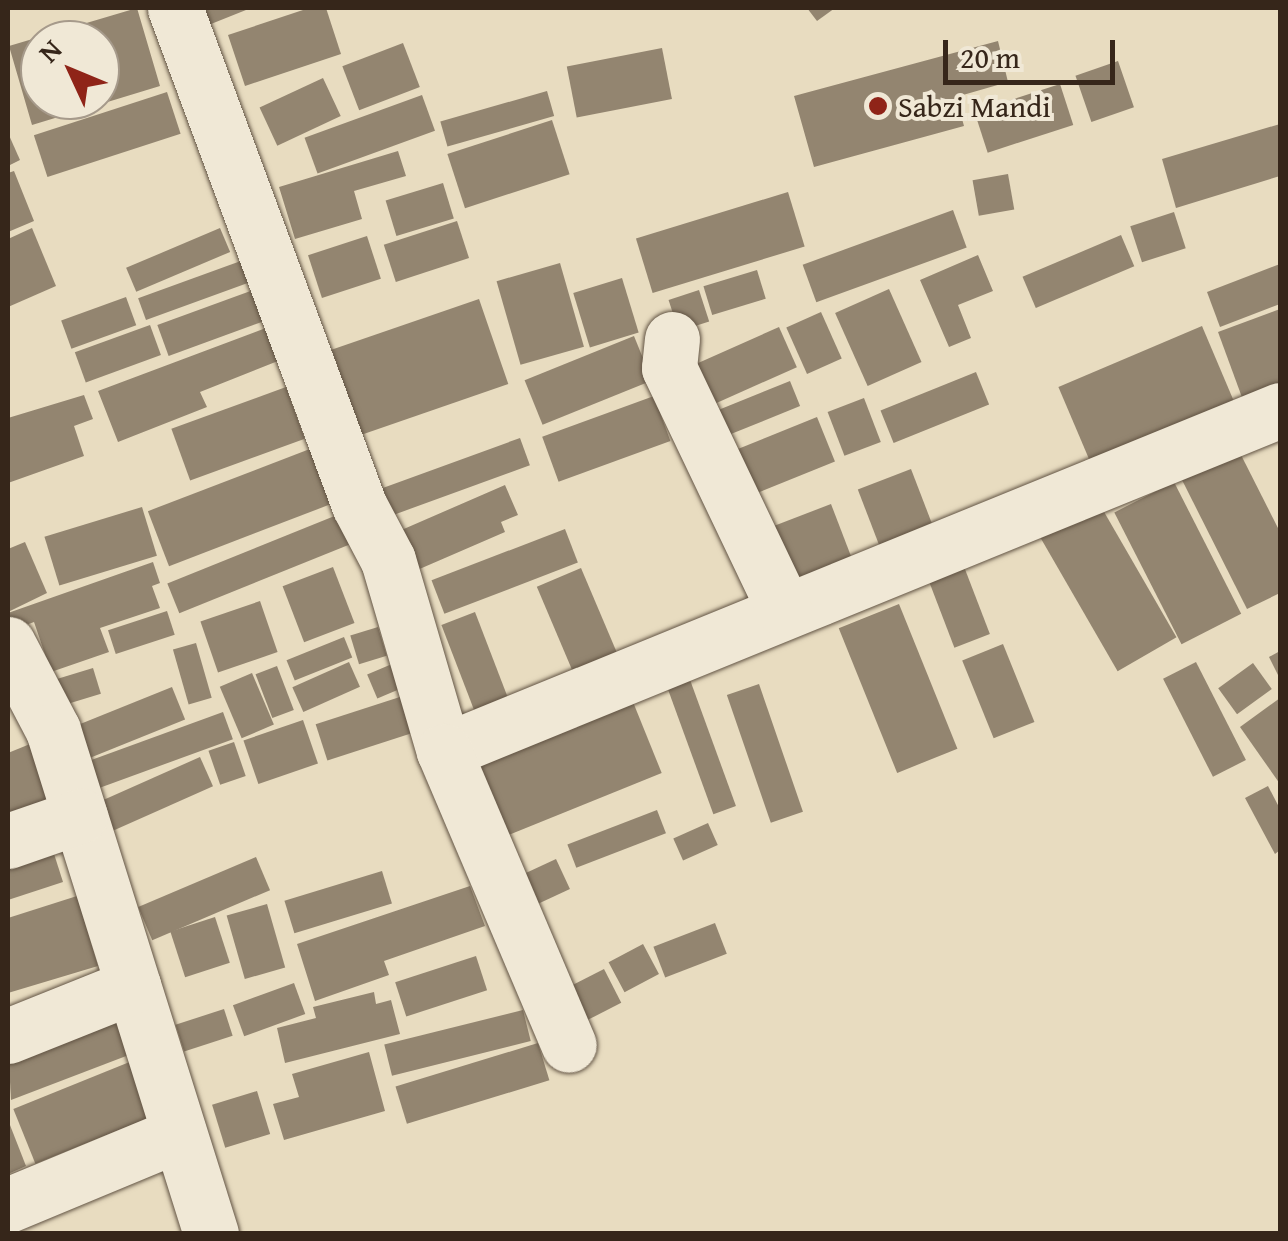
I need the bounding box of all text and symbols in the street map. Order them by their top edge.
north arrow [20,20,120,120]
scale bar [948,20,1120,82]
text: N [28,29,71,71]
text: 20 m [960,35,1020,79]
place label: Sabzi Mandi [898,88,1051,124]
marker: Sabzi Mandi [867,95,889,117]

